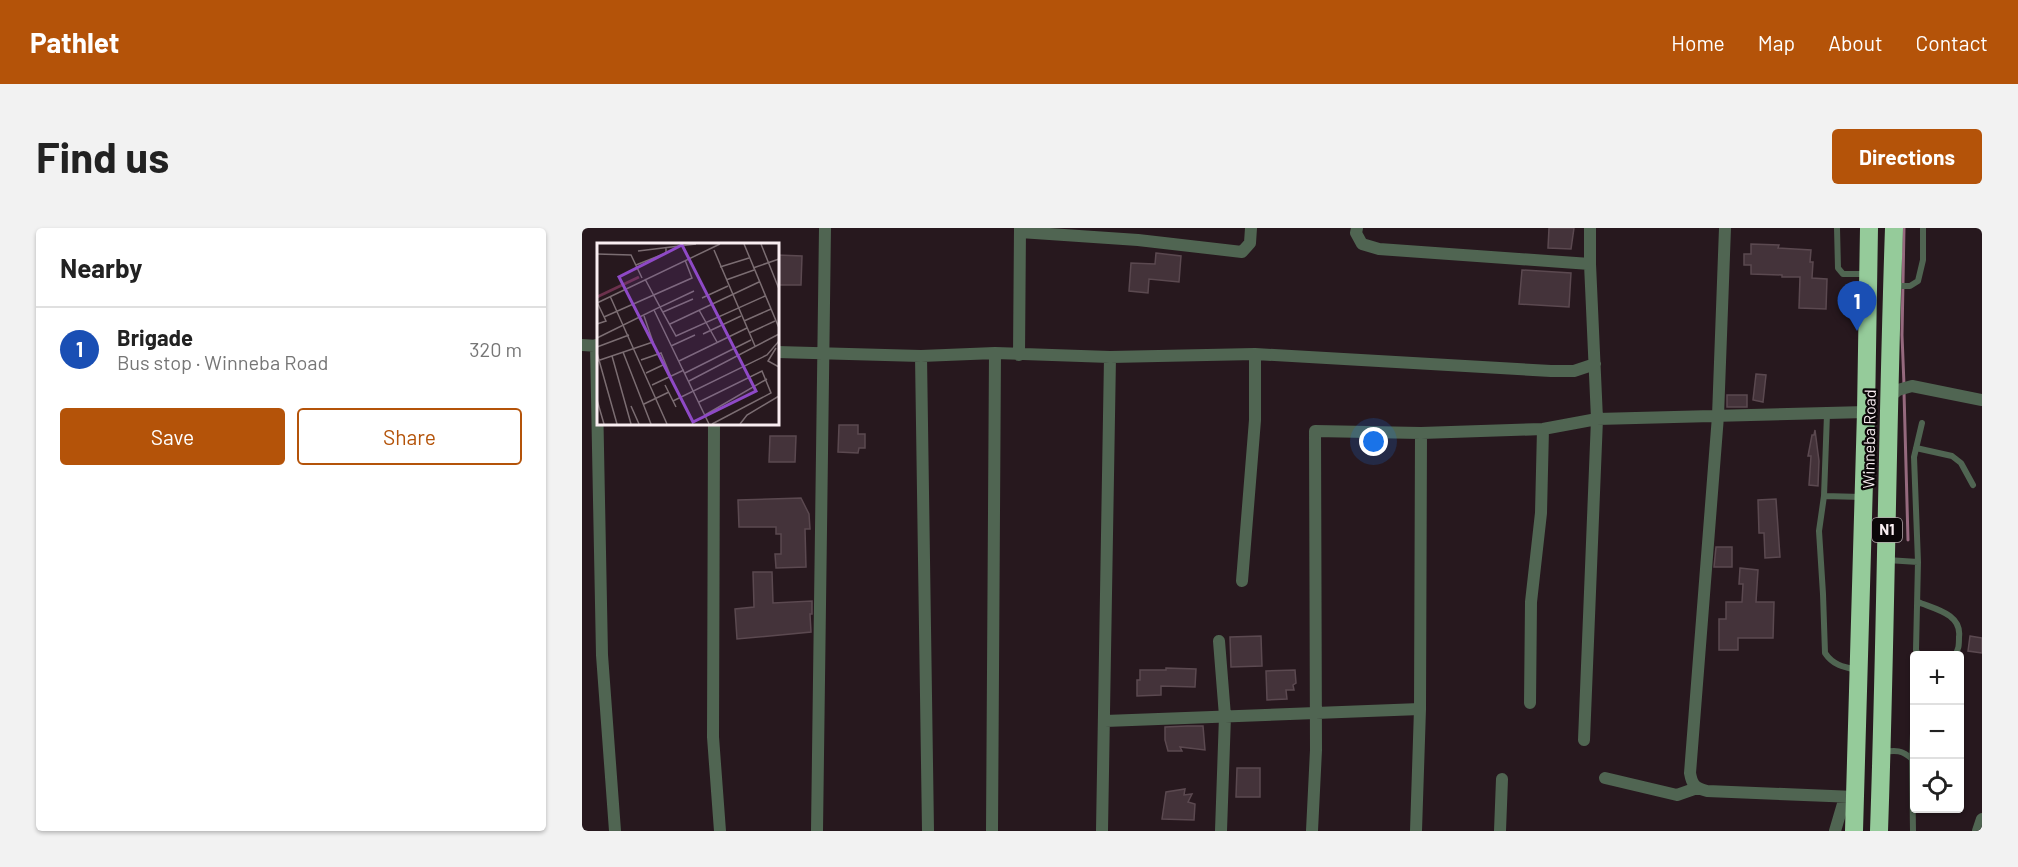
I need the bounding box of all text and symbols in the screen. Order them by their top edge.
text: Pathlet [30,25,119,59]
text: Home [1671,30,1725,55]
text: Map [1758,30,1795,55]
text: About [1828,30,1883,55]
text: Contact [1916,30,1988,55]
button: Directions [1832,129,1982,184]
text: Find us [36,131,169,181]
inset map [597,243,778,424]
text: Nearby [60,252,142,283]
pin: 1 [1838,282,1876,331]
text: Brigade [117,324,193,350]
text: 1 [76,337,83,361]
text: 320 m [469,337,522,361]
text: Bus stop · Winneba Road [117,350,328,374]
street label: Winneba Road [1858,389,1879,489]
button: Save [60,408,285,465]
button: Share [297,408,522,465]
your location [1359,427,1388,456]
road number: N1 [1872,518,1902,542]
map controls [1910,651,1964,813]
button: + [1910,651,1964,705]
button: − [1910,705,1964,759]
button: locate [1910,759,1964,813]

